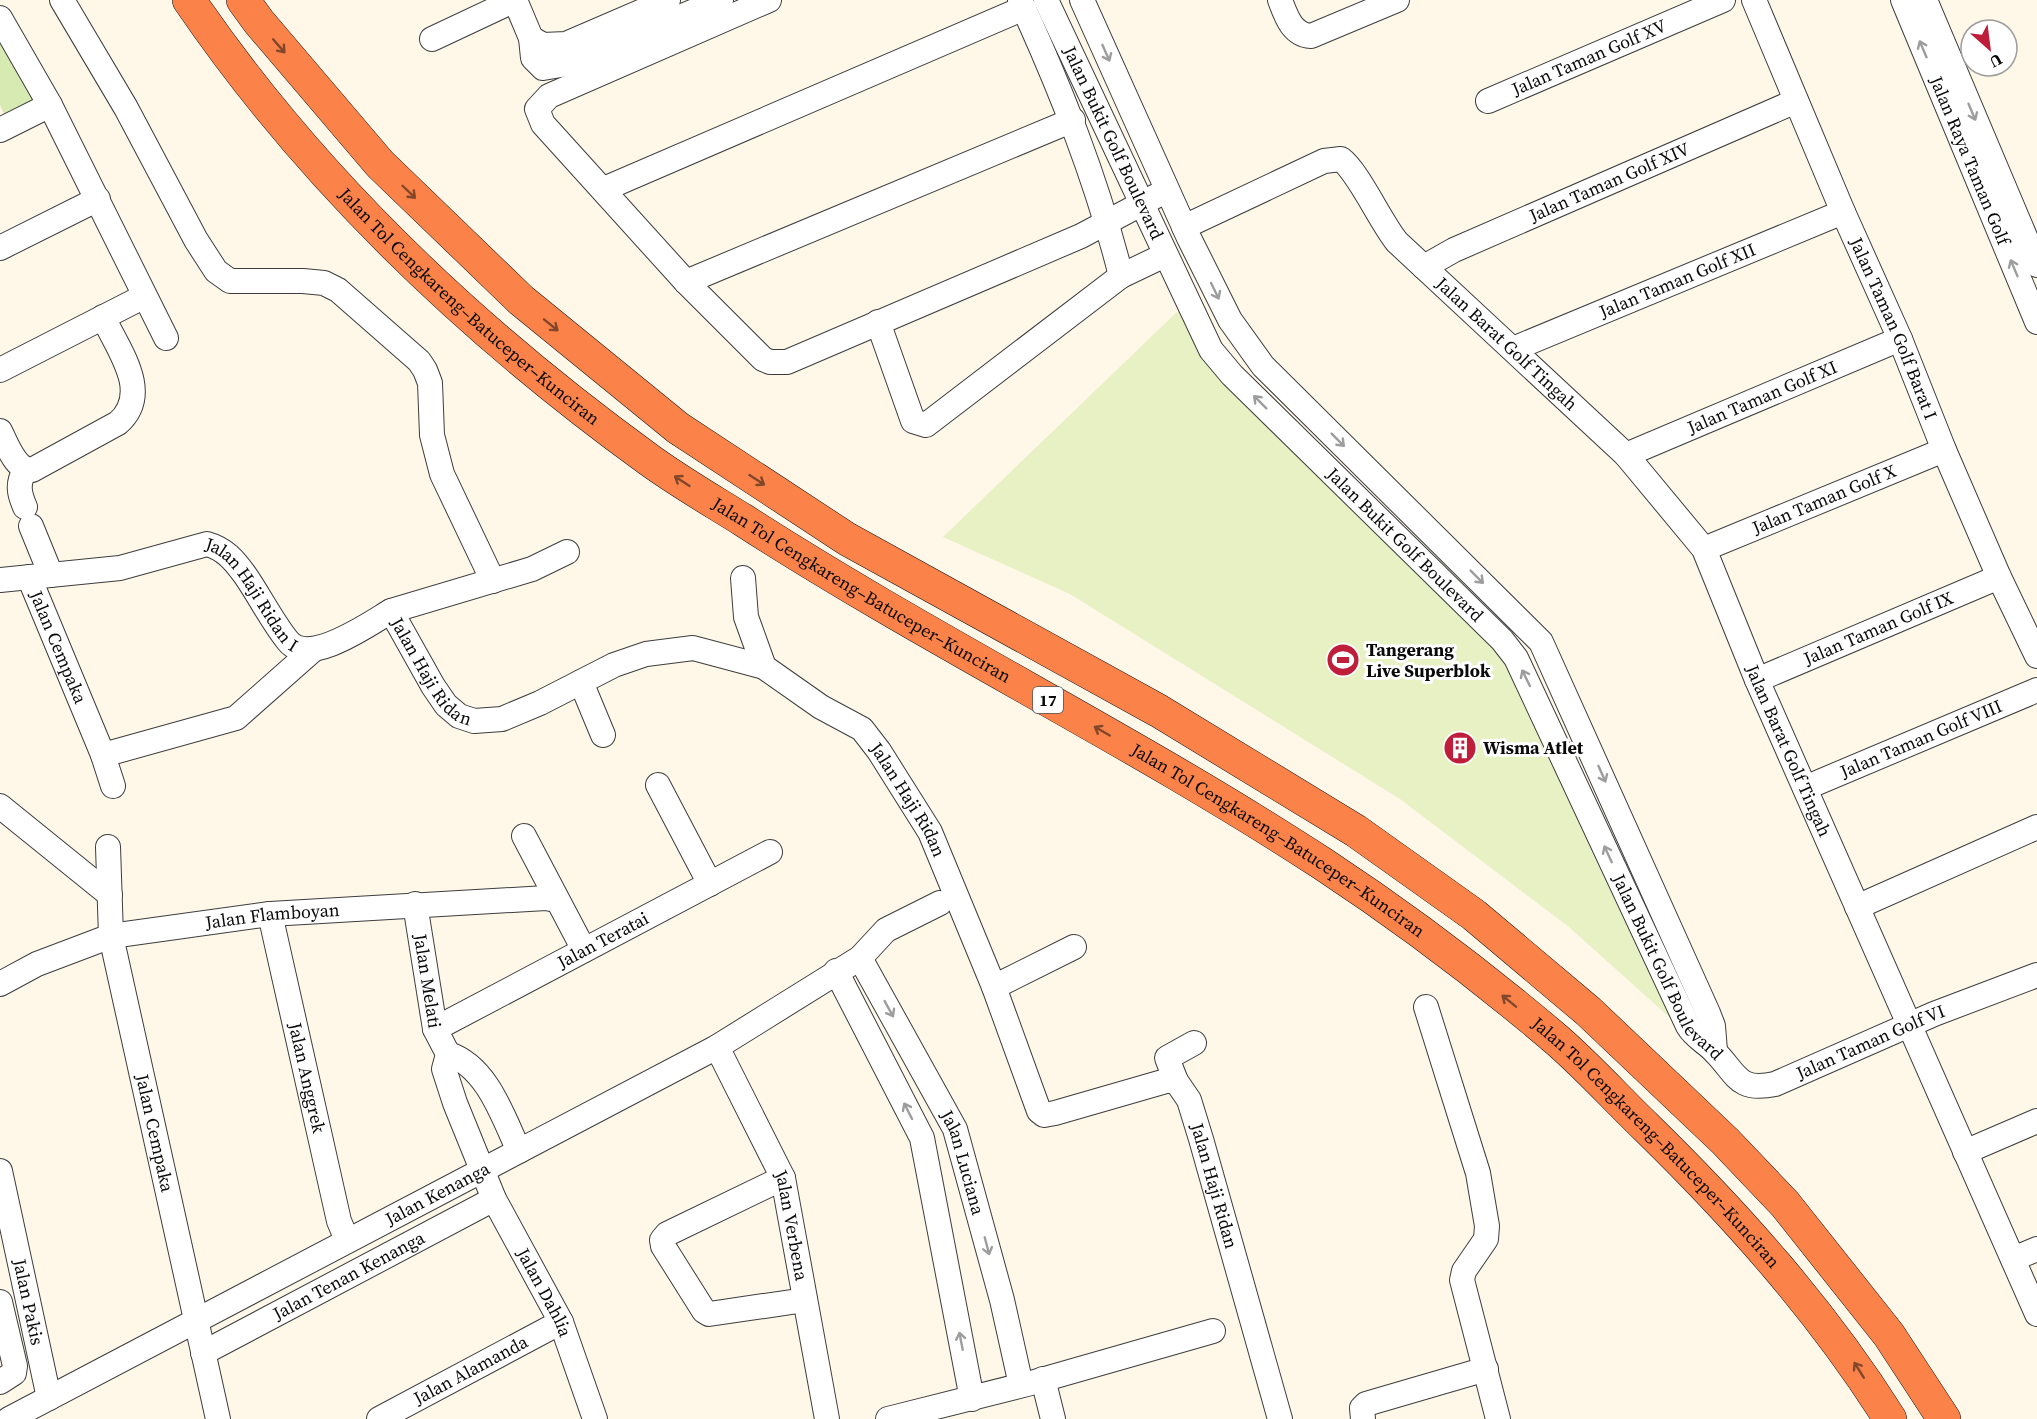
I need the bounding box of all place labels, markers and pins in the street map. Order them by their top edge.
place label: Tangerang Live Superblok [1366,637,1491,683]
sports icon: Tangerang Live Superblok [1325,642,1361,678]
building icon: Wisma Atlet [1442,730,1478,766]
place label: Wisma Atlet [1483,735,1584,760]

